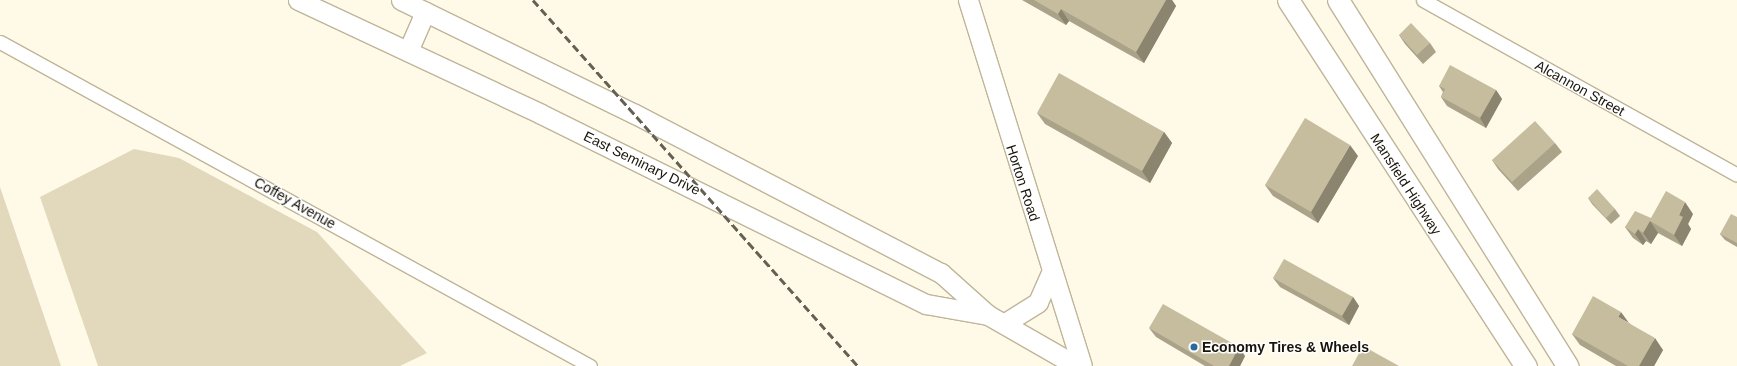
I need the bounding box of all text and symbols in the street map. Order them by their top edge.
street label: Alcannon Street [1532,57,1628,119]
street label: East Seminary Drive [581,127,703,199]
street label: Mansfield Highway [1367,130,1445,238]
street label: Horton Road [1003,143,1043,223]
street label: Coffey Avenue [251,174,339,232]
place label: Economy Tires & Wheels [1202,339,1369,355]
marker: Economy Tires & Wheels [1189,342,1199,352]

